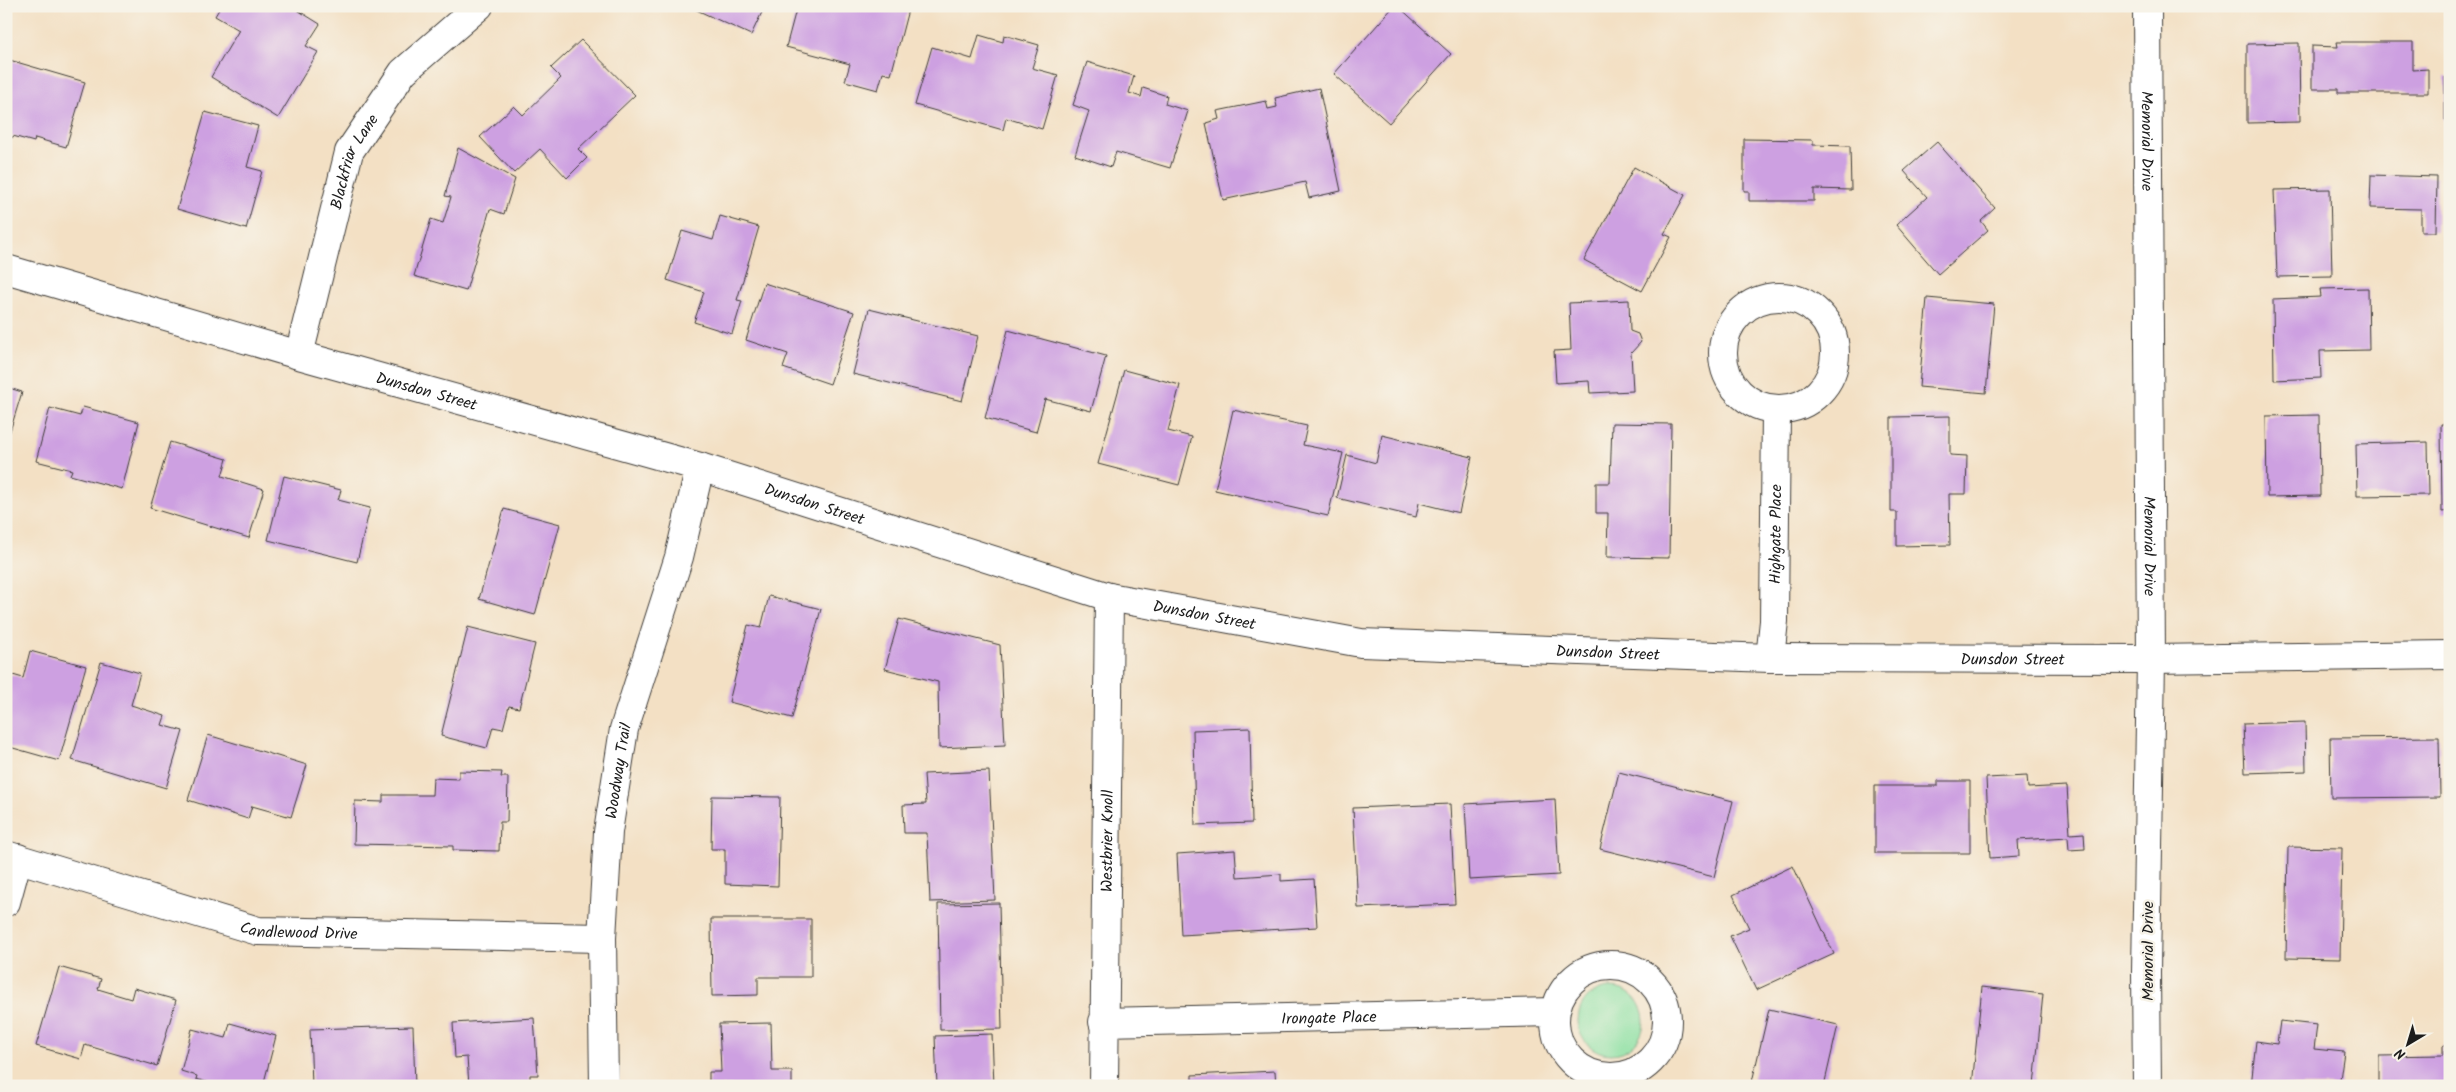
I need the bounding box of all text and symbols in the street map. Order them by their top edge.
street label: Memorial Drive [2134,91,2159,191]
street label: Blackfriar Lane [324,109,385,212]
street label: Dunsdon Street [373,366,481,418]
street label: Dunsdon Street [761,477,868,533]
street label: Highgate Place [1763,484,1789,584]
street label: Memorial Drive [2136,496,2162,596]
street label: Dunsdon Street [1151,594,1259,638]
street label: Dunsdon Street [1555,639,1661,668]
street label: Dunsdon Street [1961,648,2066,673]
street label: Woodway Trail [599,720,639,821]
street label: Westbrier Knoll [1095,790,1121,892]
street label: Memorial Drive [2136,901,2161,1001]
street label: Candlewood Drive [237,915,358,947]
street label: Irongate Place [1281,1005,1377,1032]
north arrow [2384,1020,2434,1070]
text: N [2390,1042,2411,1065]

